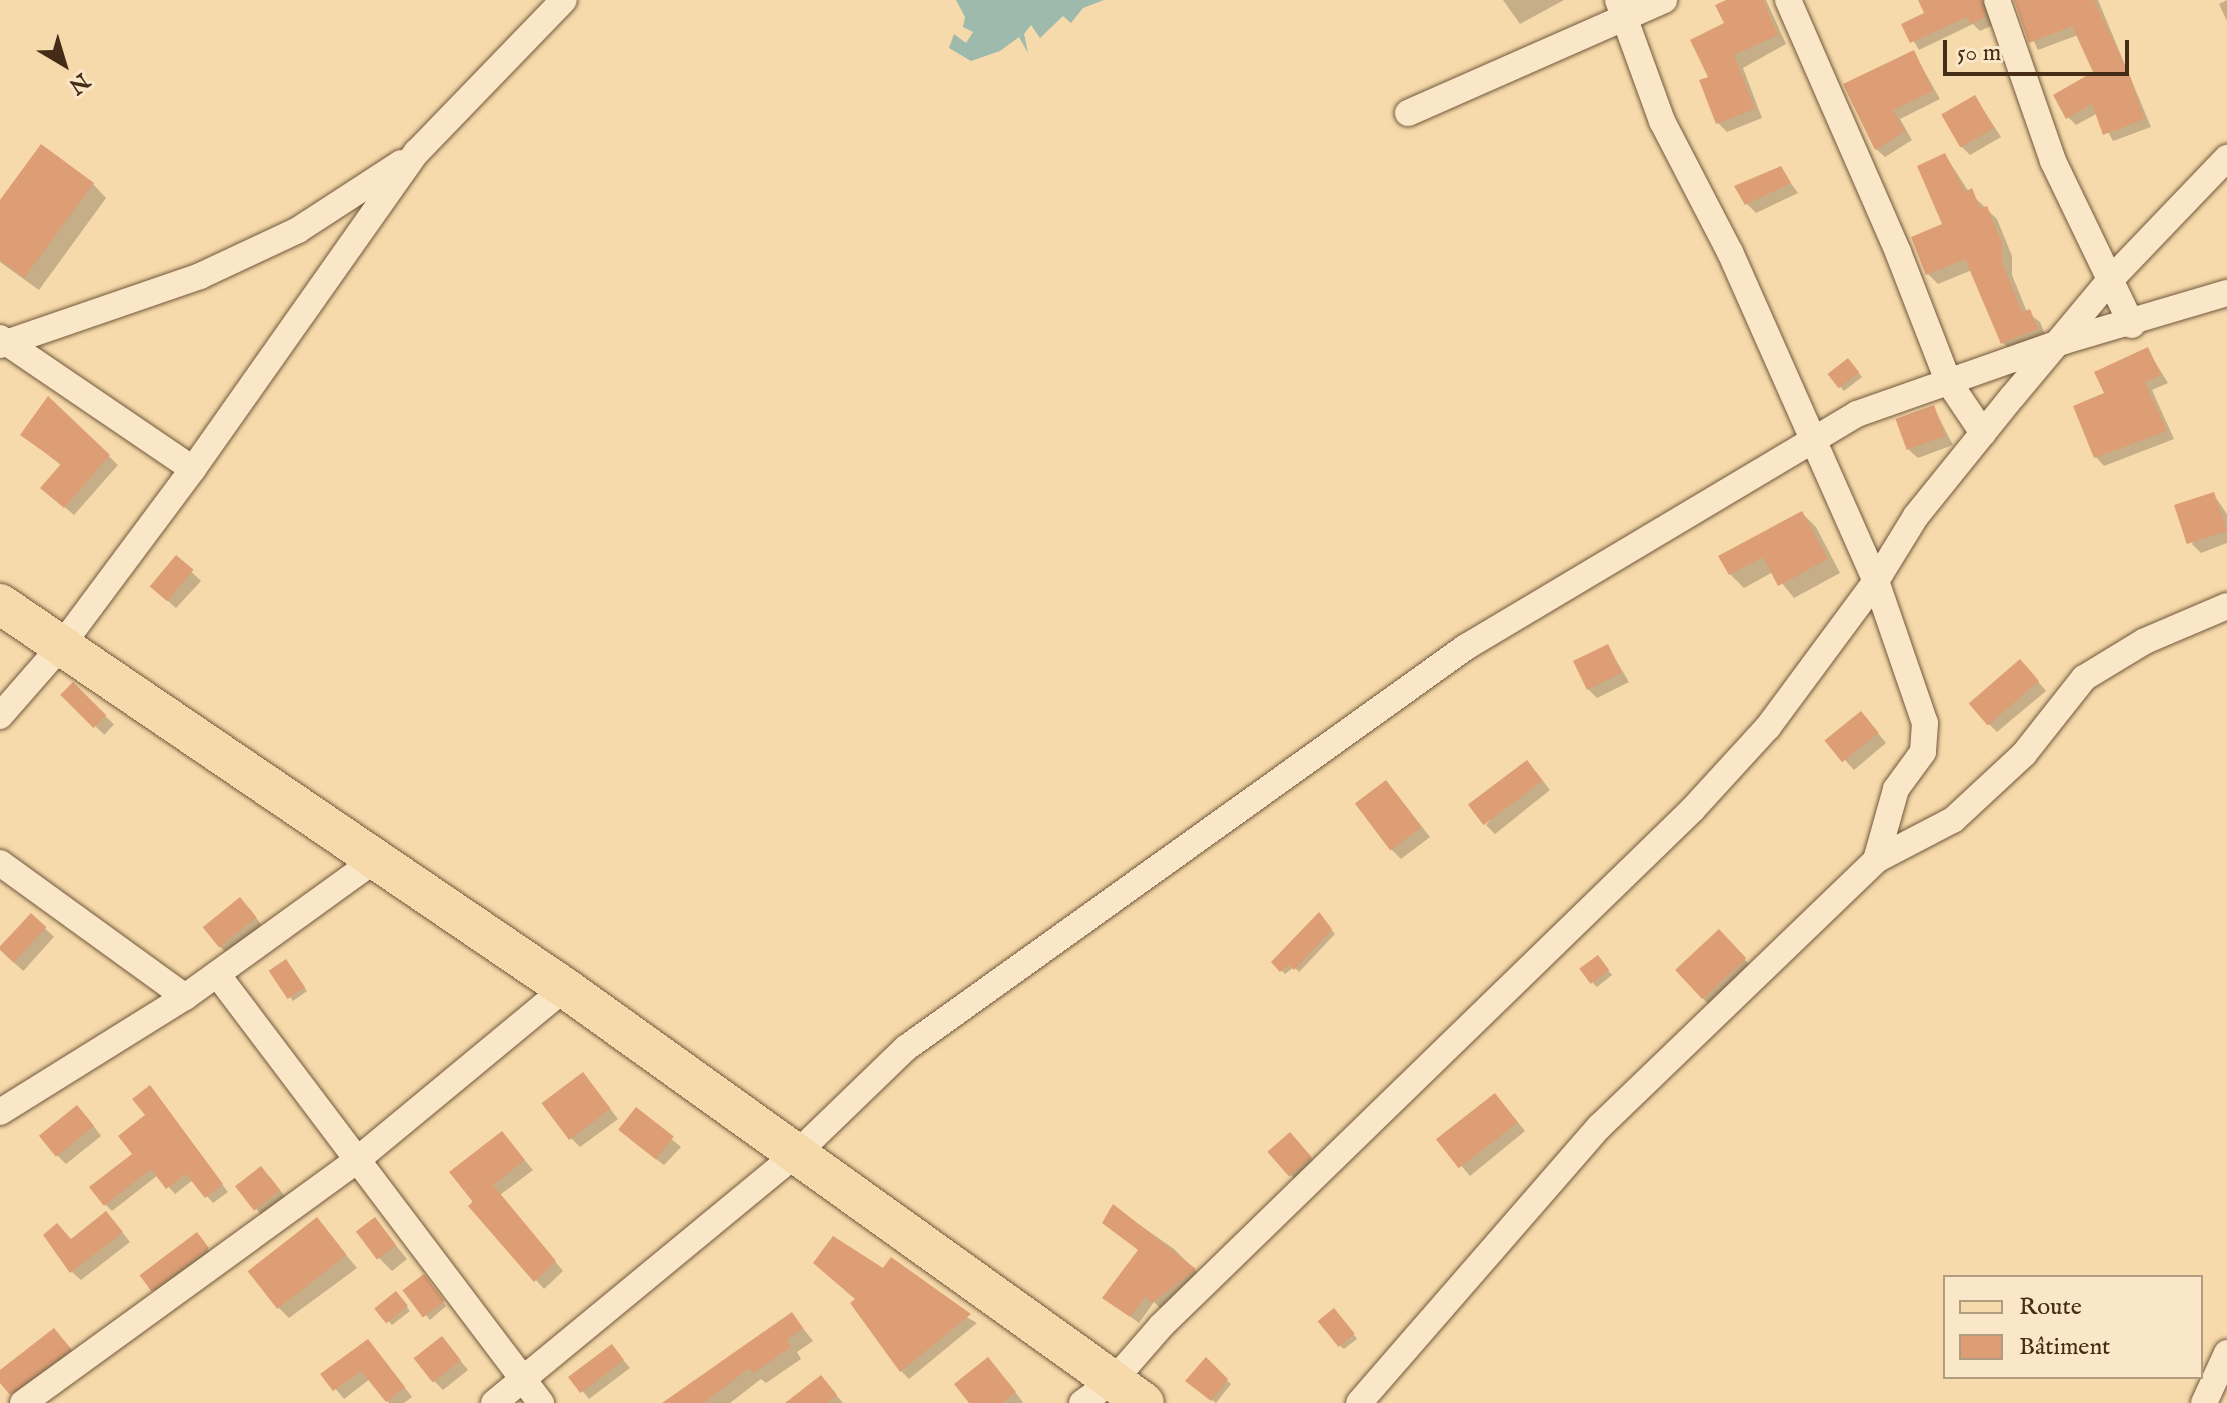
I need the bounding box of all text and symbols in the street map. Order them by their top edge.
north arrow [24,24,104,104]
scale bar [1947,24,2133,74]
text: 50 m [1957,38,2001,69]
text: N [63,66,95,100]
legend [1943,1275,2203,1379]
text: Route [2019,1292,2082,1323]
text: Bâtiment [2019,1332,2110,1363]

